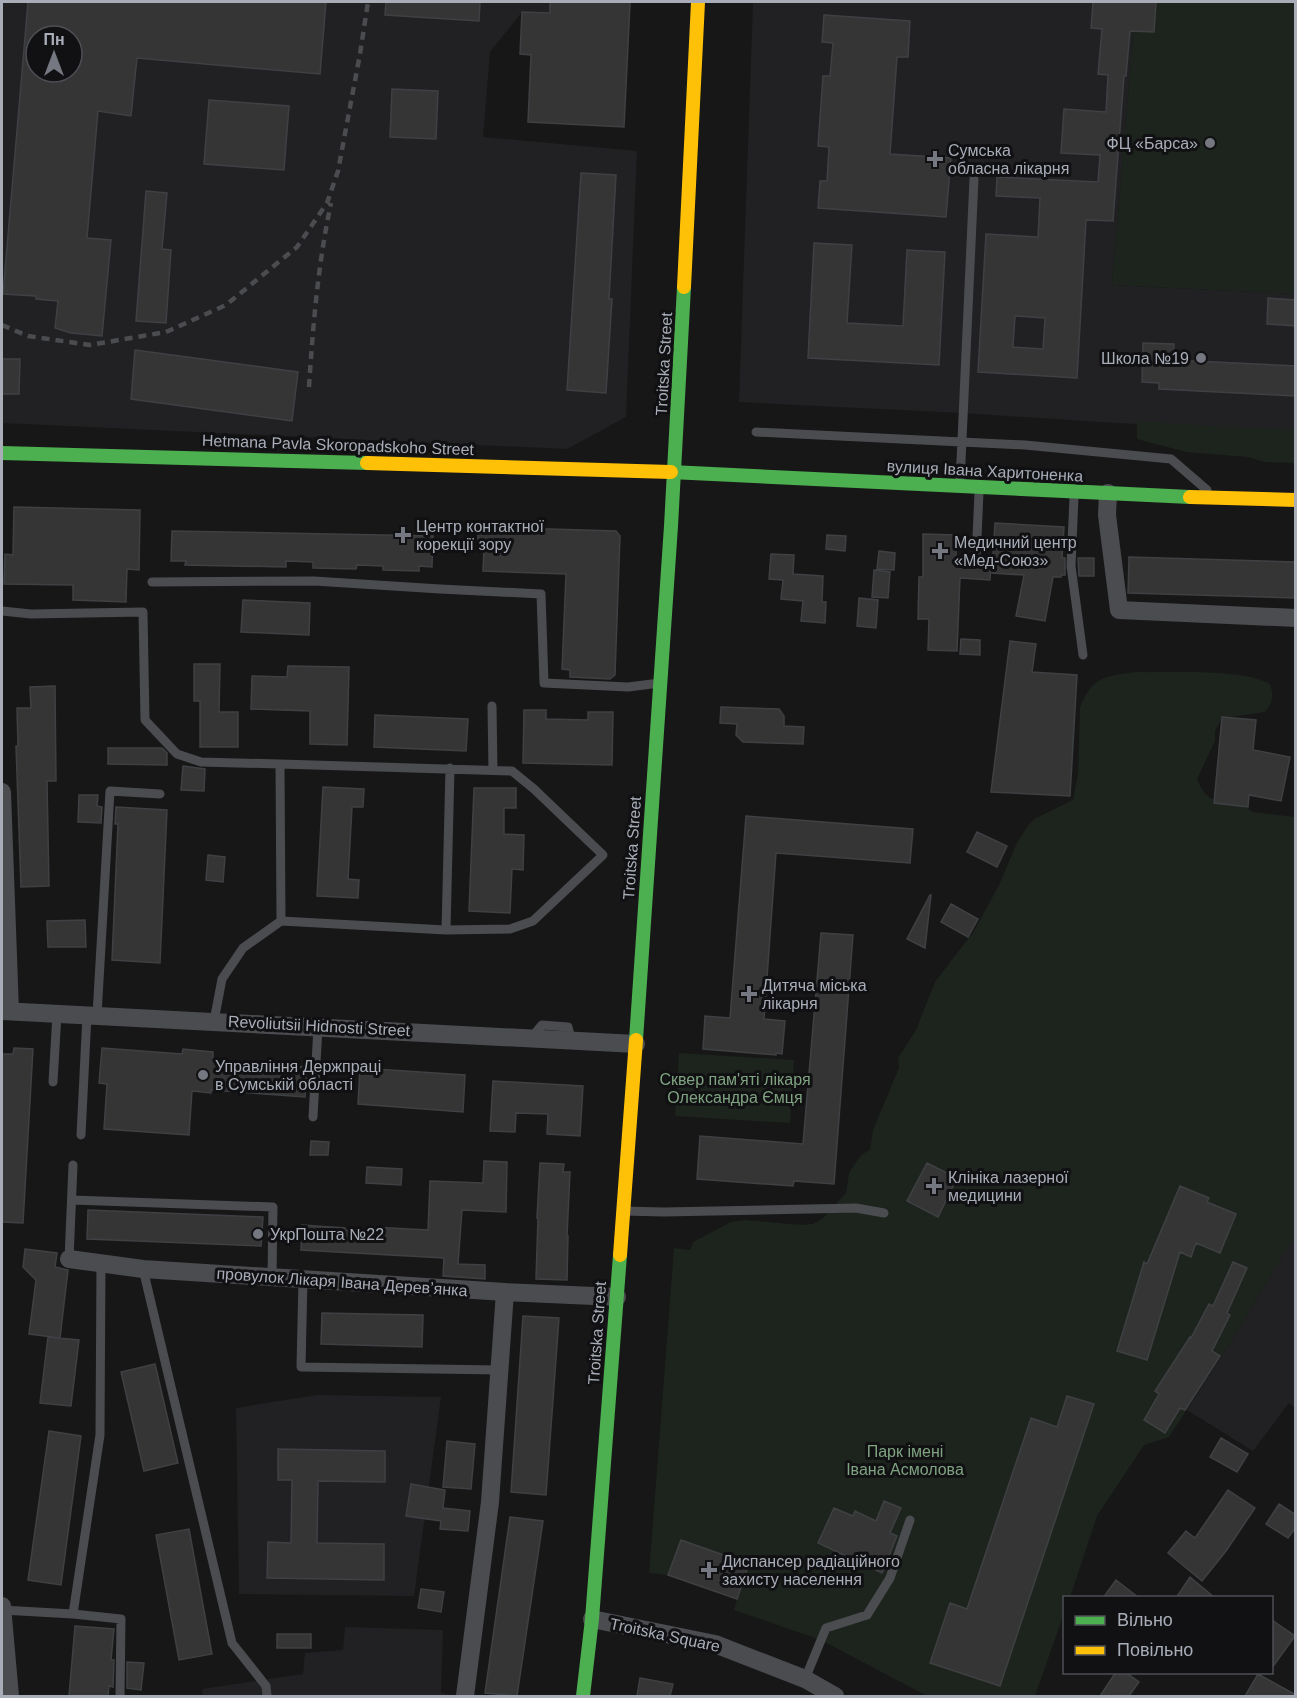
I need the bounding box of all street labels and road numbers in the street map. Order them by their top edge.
street label: Troitska Street [653,311,675,416]
street label: Hetmana Pavla Skoropadskoho Street [202,432,475,458]
street label: вулиця Івана Харитоненка [886,457,1084,485]
street label: Troitska Street [620,795,644,900]
street label: Revoliutsii Hidnosti Street [228,1013,411,1039]
street label: провулок Лікаря Івана Деревʼянка [216,1265,468,1299]
street label: Troitska Street [585,1280,609,1385]
street label: Troitska Square [608,1615,722,1655]

